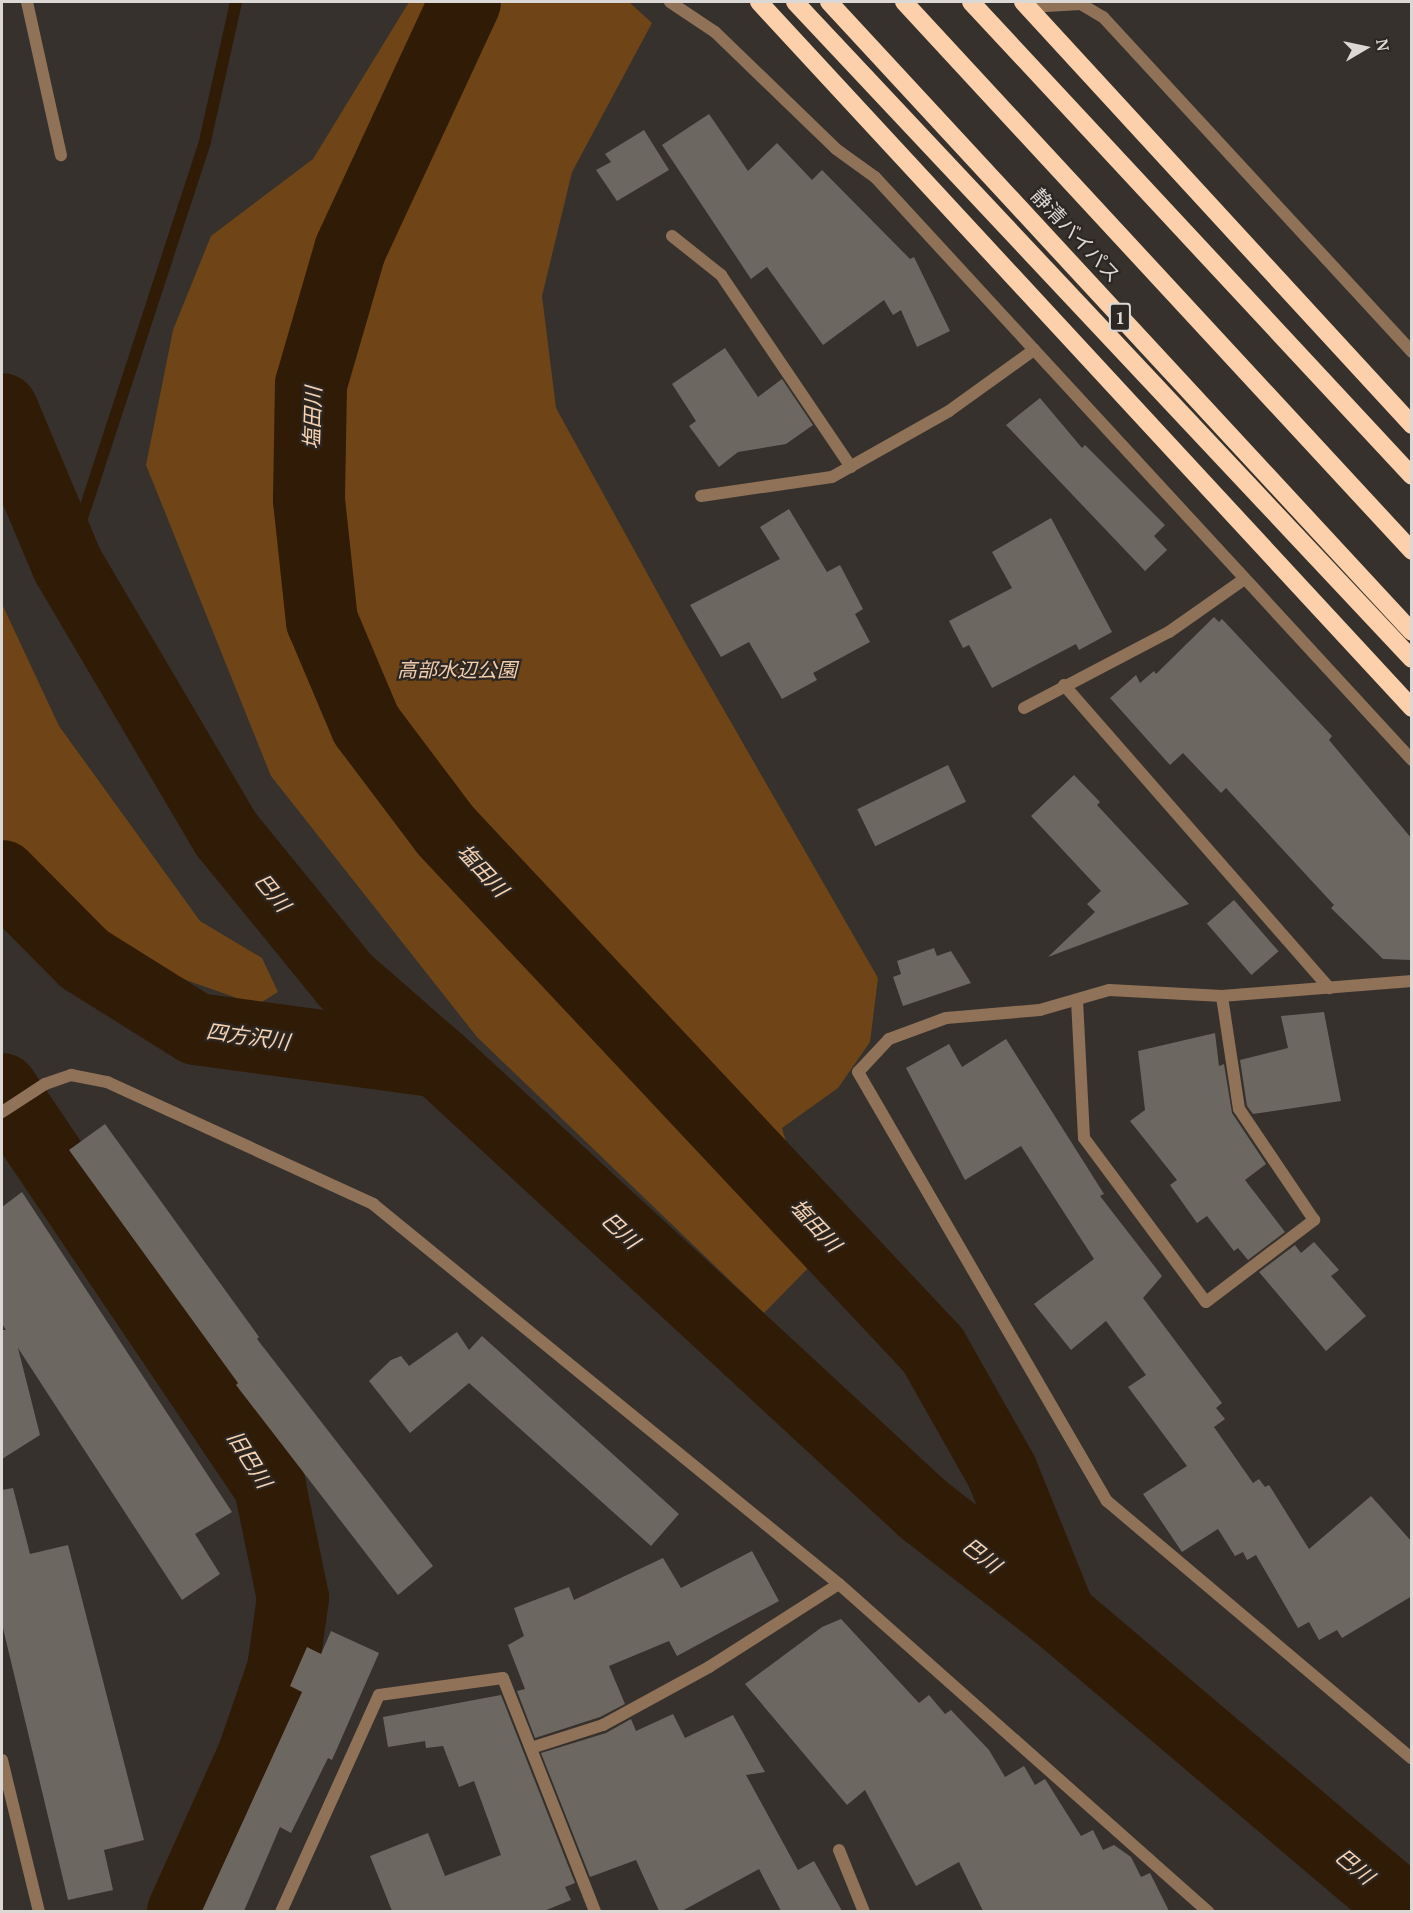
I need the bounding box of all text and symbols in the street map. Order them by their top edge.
north arrow [1335,18,1395,78]
text: N [1371,37,1395,53]
street label: 静清バイパス [1026,183,1126,287]
road number: 1 [1108,302,1132,332]
water label: 塩田川 [298,386,326,450]
park label: 高部水辺公園 [397,657,517,681]
water label: 塩田川 [452,838,514,902]
water label: 巴川 [250,868,296,916]
water label: 四方沢川 [205,1018,291,1054]
water label: 塩田川 [785,1193,847,1257]
water label: 巴川 [597,1206,645,1254]
water label: 旧巴川 [223,1426,277,1492]
water label: 巴川 [958,1532,1006,1578]
water label: 巴川 [1331,1843,1379,1889]

